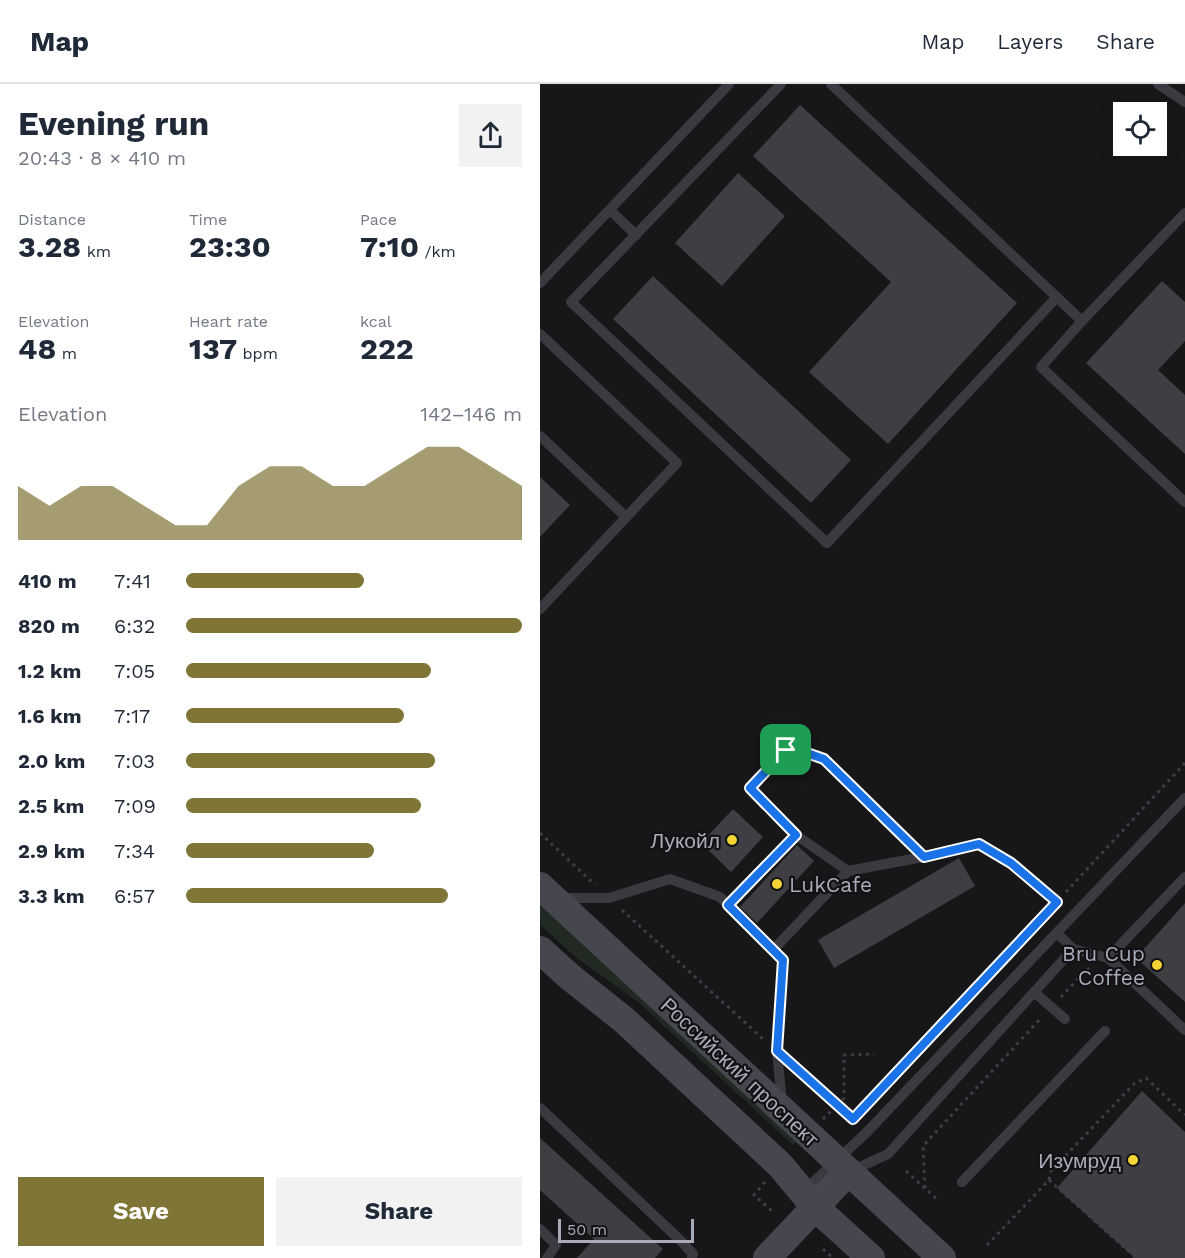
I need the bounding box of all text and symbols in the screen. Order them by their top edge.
text: Map [30,25,89,58]
text: Map [921,29,964,54]
text: Layers [997,29,1063,54]
text: Share [1096,29,1155,54]
map controls [1113,102,1167,156]
button: locate [1113,102,1167,156]
text: Evening run [18,104,209,143]
button: share [459,104,522,167]
text: 20:43 · 8 × 410 m [18,146,186,170]
text: Distance [18,210,86,229]
text: Time [189,210,227,229]
text: Pace [360,210,397,229]
text: 3.28 [18,229,81,264]
text: 23:30 [189,229,271,264]
text: 7:10 [360,229,419,264]
text: km [81,242,111,261]
text: /km [419,242,456,261]
text: Elevation [18,312,89,331]
text: Heart rate [189,312,268,331]
text: kcal [360,312,392,331]
text: 48 [18,331,56,366]
text: 137 [189,331,237,366]
text: 222 [360,331,414,366]
text: m [56,344,77,363]
text: bpm [237,344,278,363]
text: Elevation [18,402,107,426]
text: 142–146 m [420,402,522,426]
text: 410 m [18,569,76,593]
text: 7:41 [114,569,151,593]
text: 820 m [18,614,80,638]
text: 6:32 [114,614,155,638]
text: 1.2 km [18,659,81,683]
text: 7:05 [114,659,155,683]
text: 1.6 km [18,704,82,728]
text: 7:17 [114,704,150,728]
pin [760,724,811,775]
icon: arrive [769,733,802,766]
text: 2.0 km [18,749,85,773]
text: 7:03 [114,749,155,773]
text: 2.5 km [18,794,84,818]
text: 7:09 [114,794,156,818]
place label: Лукойл [650,828,720,853]
marker: Лукойл [725,833,739,847]
text: 2.9 km [18,839,85,863]
text: 7:34 [114,839,155,863]
place label: LukCafe [789,872,872,897]
marker: LukCafe [770,877,784,891]
text: 3.3 km [18,884,85,908]
text: 6:57 [114,884,155,908]
place label: Bru Cup Coffee [1062,941,1145,990]
marker: Bru Cup Coffee [1150,958,1164,972]
street label: Российский проспект [656,992,824,1152]
place label: Изумруд [1038,1148,1121,1173]
marker: Изумруд [1126,1153,1140,1167]
button: Save [18,1177,264,1246]
button: Share [276,1177,522,1246]
scale bar [558,1216,694,1244]
text: 50 m [567,1220,607,1239]

